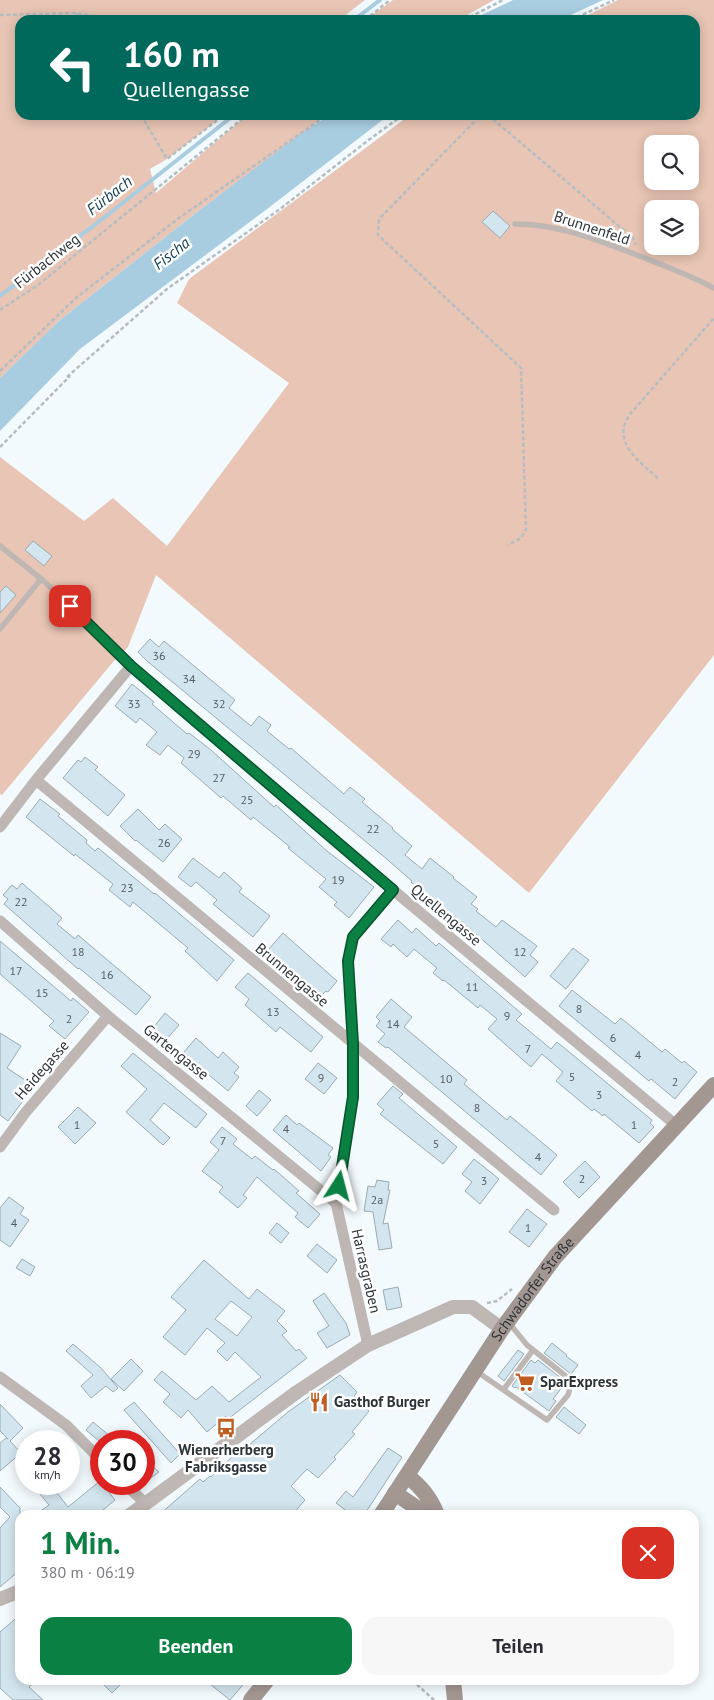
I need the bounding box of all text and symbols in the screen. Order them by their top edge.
text: 160 m [123,31,220,77]
icon: left [40,35,105,100]
text: Quellengasse [123,75,250,103]
map controls [644,135,699,255]
button: search [644,135,699,190]
water label: Fürbach [82,171,136,219]
button: layers [644,200,699,255]
street label: Brunnenfeld [552,206,633,249]
street label: Fürbachweg [10,229,83,292]
water label: Fischa [149,232,194,274]
pin [49,585,91,627]
icon: arrive [56,592,84,620]
house number: 36 [152,648,166,663]
house number: 34 [182,671,196,686]
house number: 33 [127,696,141,711]
house number: 32 [212,696,226,711]
house number: 29 [187,746,201,761]
house number: 27 [212,770,226,785]
house number: 25 [240,792,254,807]
house number: 22 [366,821,380,836]
house number: 26 [157,835,171,850]
house number: 19 [331,872,345,887]
house number: 23 [120,880,134,895]
street label: Quellengasse [407,880,485,950]
house number: 22 [14,894,28,909]
street label: Brunnengasse [252,938,333,1011]
house number: 18 [71,944,85,959]
house number: 12 [513,944,527,959]
house number: 17 [9,963,23,978]
house number: 16 [100,967,114,982]
house number: 11 [465,979,479,994]
house number: 15 [35,985,49,1000]
house number: 8 [576,1001,582,1016]
house number: 13 [266,1004,280,1019]
house number: 9 [504,1008,510,1023]
house number: 2 [66,1011,72,1026]
house number: 14 [386,1016,400,1031]
street label: Gartengasse [140,1019,213,1084]
house number: 6 [610,1030,616,1045]
street label: Heidegasse [11,1036,73,1103]
house number: 7 [525,1041,531,1056]
house number: 4 [635,1047,642,1062]
house number: 5 [569,1069,575,1084]
house number: 9 [318,1070,324,1085]
house number: 10 [439,1071,453,1086]
house number: 2 [672,1074,678,1089]
house number: 3 [596,1087,602,1102]
house number: 8 [474,1100,480,1115]
house number: 1 [74,1117,80,1132]
house number: 1 [631,1117,637,1132]
house number: 4 [283,1121,290,1136]
house number: 7 [220,1133,226,1148]
house number: 5 [433,1136,439,1151]
house number: 4 [535,1149,542,1164]
position arrow [312,1159,364,1211]
house number: 2 [579,1171,585,1186]
house number: 3 [481,1173,487,1188]
house number: 2a [371,1192,383,1207]
house number: 4 [11,1215,18,1230]
house number: 1 [525,1220,531,1235]
street label: Harrasgraben [348,1227,385,1315]
street label: Schwadorfer Straße [487,1233,578,1345]
supermarket icon: SparExpress [514,1371,536,1393]
place label: SparExpress [540,1372,618,1391]
restaurant icon: Gasthof Burger [308,1391,330,1413]
place label: Gasthof Burger [334,1392,431,1411]
bus stop icon: Wienerherberg Fabriksgasse [215,1417,237,1439]
speed limit sign: 30 [90,1430,155,1495]
text: 28 [33,1440,62,1472]
place label: Wienerherberg Fabriksgasse [178,1440,274,1476]
text: km/h [34,1467,61,1482]
text: 1 Min. [40,1523,120,1562]
button: close [622,1527,674,1579]
text: 380 m · 06:19 [40,1562,135,1582]
button: Beenden [40,1617,352,1675]
button: Teilen [362,1617,674,1675]

